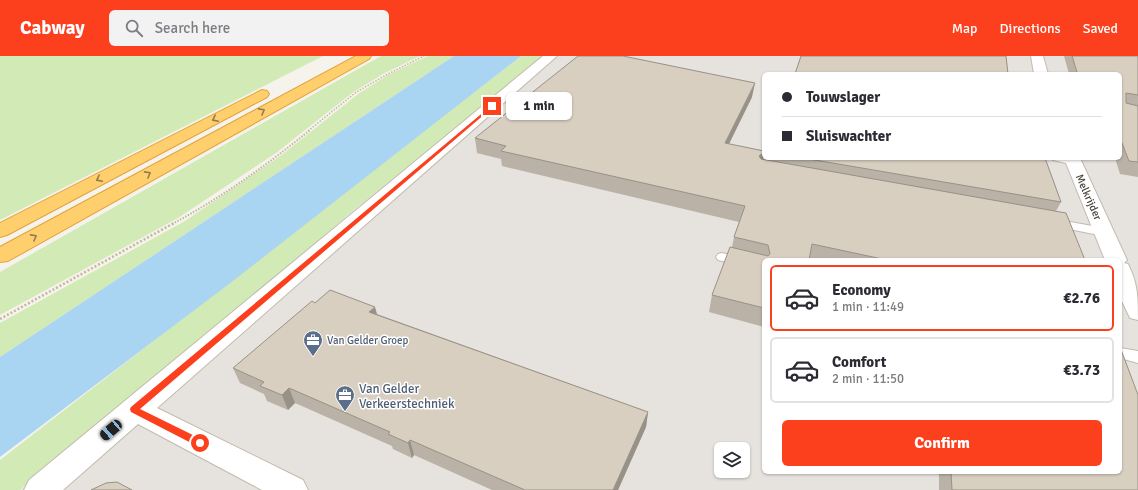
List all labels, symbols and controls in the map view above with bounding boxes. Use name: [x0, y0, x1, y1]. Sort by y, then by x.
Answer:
search box: [109, 10, 389, 46]
text: Cabway: [20, 16, 85, 40]
icon: search: [123, 17, 145, 39]
text: Search here: [155, 19, 230, 37]
text: Map: [952, 20, 978, 37]
text: Directions: [1000, 20, 1061, 37]
text: Saved: [1083, 20, 1118, 37]
text: Touwslager: [806, 88, 880, 106]
callout: 1 min: [506, 92, 572, 120]
route end: [483, 97, 501, 115]
text: 1 min: [523, 98, 555, 114]
one-way arrow: [258, 109, 265, 116]
one-way arrow: [211, 114, 219, 122]
text: Sluiswachter: [806, 127, 891, 145]
one-way arrow: [144, 172, 151, 179]
street label: Melkrijder: [1073, 172, 1104, 222]
one-way arrow: [96, 174, 104, 182]
one-way arrow: [30, 235, 37, 242]
icon: car: [784, 280, 820, 316]
text: Economy: [832, 281, 891, 299]
text: €2.76: [1063, 289, 1100, 307]
text: 1 min · 11:49: [832, 299, 904, 315]
office icon: Van Gelder Groep: [302, 329, 324, 357]
place label: Van Gelder Groep: [327, 334, 409, 347]
icon: car: [784, 352, 820, 388]
text: Comfort: [832, 353, 886, 371]
text: €3.73: [1063, 361, 1100, 379]
text: 2 min · 11:50: [832, 371, 904, 387]
place label: Van Gelder Verkeerstechniek: [359, 381, 455, 412]
office icon: Van Gelder Verkeerstechniek: [334, 384, 356, 412]
car: [98, 418, 124, 442]
button: Confirm: [782, 420, 1102, 466]
route start: [191, 434, 209, 452]
map controls: [714, 442, 750, 478]
button: layers: [714, 442, 750, 478]

